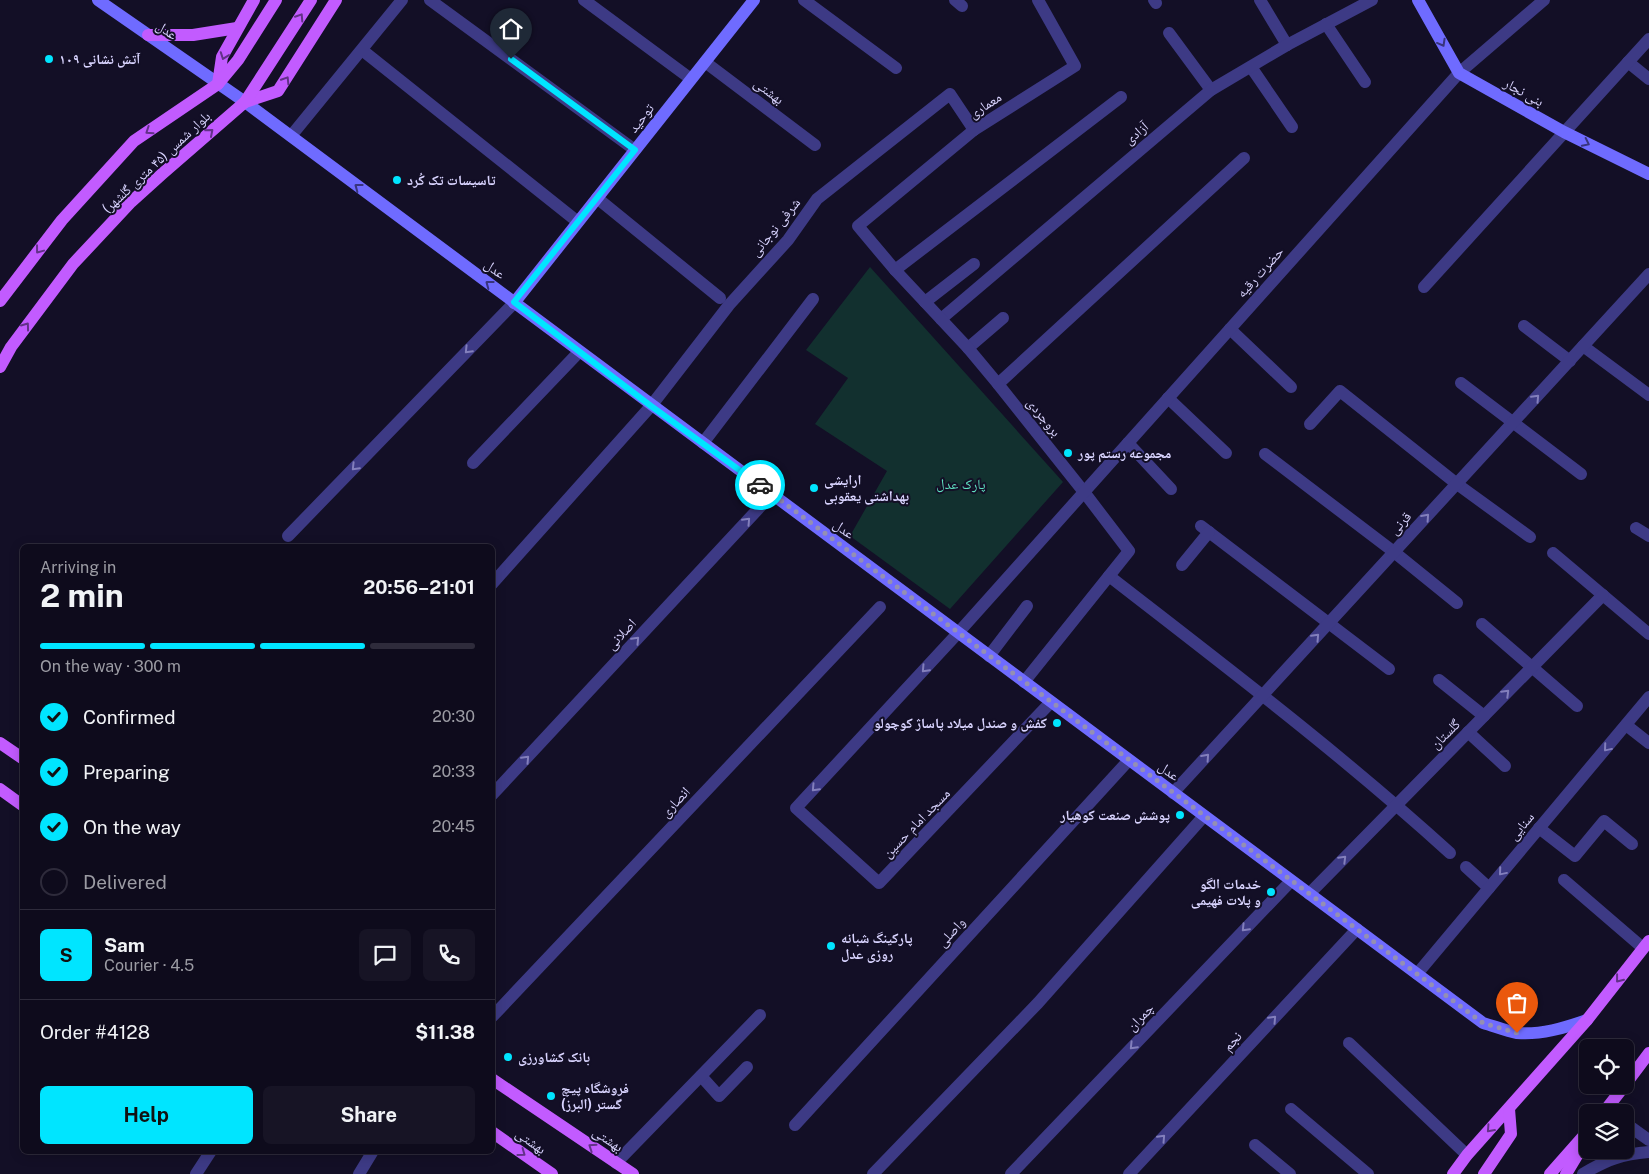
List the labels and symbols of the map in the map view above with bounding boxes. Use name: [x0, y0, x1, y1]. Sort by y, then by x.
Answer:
pin: [490, 8, 532, 59]
one-way arrow: [293, 14, 303, 23]
street label: عدل: [153, 17, 181, 44]
one-way arrow: [1436, 37, 1446, 46]
place label: آتش نشانی ۱۰۹: [59, 51, 140, 68]
one-way arrow: [220, 51, 230, 59]
marker: آتش نشانی ۱۰۹: [43, 53, 55, 65]
street label: بنی نجار: [1500, 74, 1547, 110]
street label: بهشتی: [750, 75, 787, 108]
one-way arrow: [279, 76, 289, 85]
street label: معماری: [966, 89, 1005, 122]
street label: توحید: [625, 100, 658, 136]
street label: بلوار شمس (۴۵ متری گلشهر): [99, 108, 214, 217]
street label: آزادی: [1121, 118, 1152, 148]
one-way arrow: [145, 124, 154, 134]
one-way arrow: [204, 129, 213, 138]
one-way arrow: [1581, 137, 1590, 147]
place label: تاسیسات تک کُرد: [407, 172, 496, 188]
marker: تاسیسات تک کُرد: [391, 174, 403, 186]
one-way arrow: [355, 184, 364, 192]
street label: شرفی نوجانی: [747, 195, 804, 260]
street label: حضرت رقیه: [1233, 243, 1288, 301]
one-way arrow: [37, 244, 45, 253]
street label: عدل: [481, 256, 509, 283]
one-way arrow: [486, 281, 495, 289]
one-way arrow: [20, 322, 29, 332]
one-way arrow: [465, 344, 474, 353]
street label: بروجردی: [1023, 394, 1064, 440]
one-way arrow: [1530, 394, 1539, 403]
place label: مجموعه رستم پور: [1077, 445, 1171, 463]
marker: مجموعه رستم پور: [1062, 447, 1074, 459]
courier: [735, 460, 785, 510]
one-way arrow: [352, 461, 361, 470]
place label: ارایشی بهداشتی یعقوبی: [824, 472, 909, 505]
park label: پارک عدل: [936, 476, 986, 493]
marker: ارایشی بهداشتی یعقوبی: [808, 482, 820, 494]
street label: قرنی: [1386, 508, 1415, 538]
one-way arrow: [1420, 514, 1429, 523]
street label: عدل: [830, 516, 858, 543]
one-way arrow: [741, 518, 750, 527]
street label: اصلانی: [603, 615, 640, 653]
one-way arrow: [1310, 634, 1319, 643]
one-way arrow: [630, 637, 639, 646]
one-way arrow: [922, 663, 931, 672]
one-way arrow: [1500, 690, 1509, 699]
place label: کفش و صندل میلاد پاساژ کوچولو: [874, 715, 1047, 732]
street label: گلستان: [1427, 716, 1464, 753]
marker: کفش و صندل میلاد پاساژ کوچولو: [1051, 717, 1063, 729]
one-way arrow: [1603, 742, 1612, 751]
one-way arrow: [1201, 754, 1210, 763]
one-way arrow: [520, 756, 529, 765]
street label: عدل: [1155, 758, 1183, 785]
one-way arrow: [812, 782, 821, 791]
street label: انصاری: [657, 783, 694, 821]
street label: مسجد امام حسین: [879, 785, 954, 862]
place label: پوشش صنعت کوهیار: [1059, 807, 1170, 824]
marker: پوشش صنعت کوهیار: [1174, 809, 1186, 821]
street label: سنایی: [1505, 809, 1538, 844]
one-way arrow: [1337, 856, 1346, 865]
one-way arrow: [1499, 866, 1508, 875]
place label: خدمات الگو و پلات فهیمی: [1191, 876, 1261, 909]
marker: خدمات الگو و پلات فهیمی: [1265, 886, 1277, 898]
street label: واصلی: [934, 914, 969, 951]
one-way arrow: [1242, 923, 1251, 932]
place label: پارکینگ شبانه روزی عدل: [841, 930, 913, 963]
marker: پارکینگ شبانه روزی عدل: [825, 940, 837, 952]
one-way arrow: [1616, 973, 1624, 982]
pin: [1496, 982, 1538, 1033]
street label: چمران: [1123, 1000, 1158, 1035]
one-way arrow: [1267, 1016, 1276, 1025]
street label: نجم: [1219, 1028, 1246, 1055]
one-way arrow: [1130, 1040, 1139, 1049]
place label: بانک کشاورزی: [518, 1049, 590, 1066]
marker: بانک کشاورزی: [502, 1051, 514, 1063]
place label: فروشگاه پیچ گستر (البرز): [561, 1080, 629, 1113]
marker: فروشگاه پیچ گستر (البرز): [545, 1090, 557, 1102]
street label: بهشتى: [589, 1123, 626, 1156]
one-way arrow: [1487, 1124, 1496, 1133]
street label: بهشتی: [512, 1125, 549, 1158]
one-way arrow: [1156, 1135, 1165, 1144]
one-way arrow: [589, 1144, 598, 1153]
one-way arrow: [517, 1147, 526, 1156]

